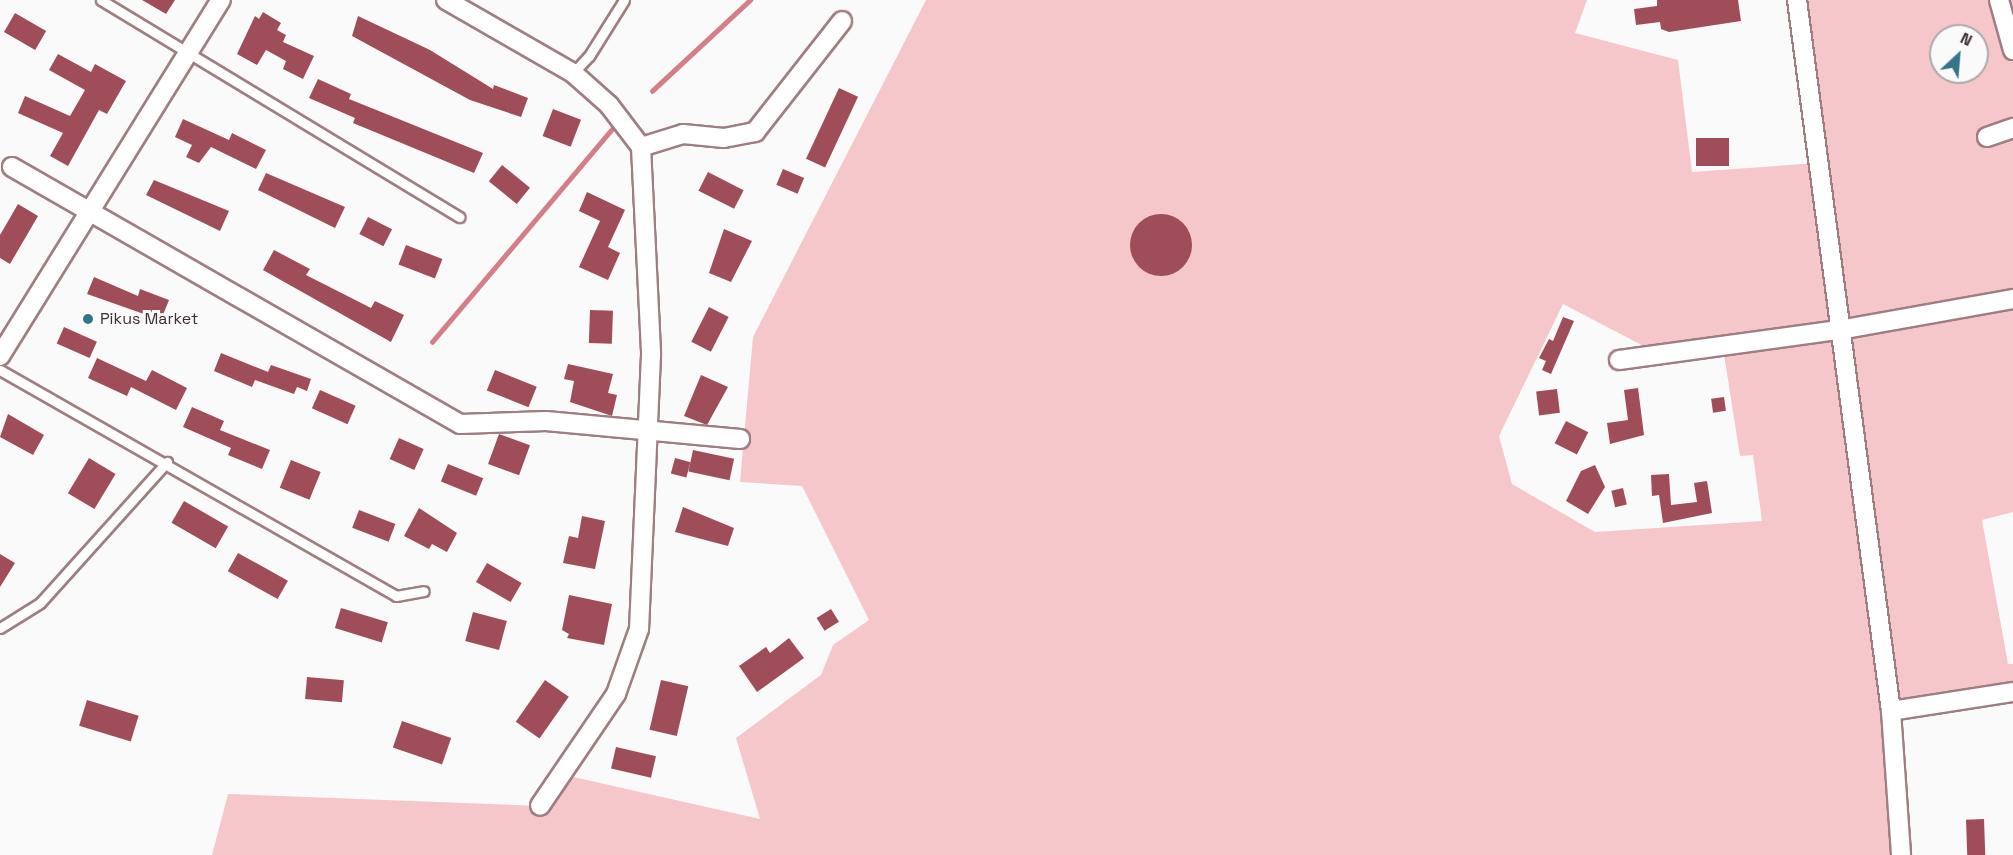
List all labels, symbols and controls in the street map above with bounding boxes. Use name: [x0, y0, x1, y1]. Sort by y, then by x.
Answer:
north arrow: [1929, 24, 1989, 84]
text: N: [1957, 27, 1976, 51]
place label: Pikus Market: [100, 309, 198, 329]
marker: Pikus Market: [81, 312, 95, 326]

